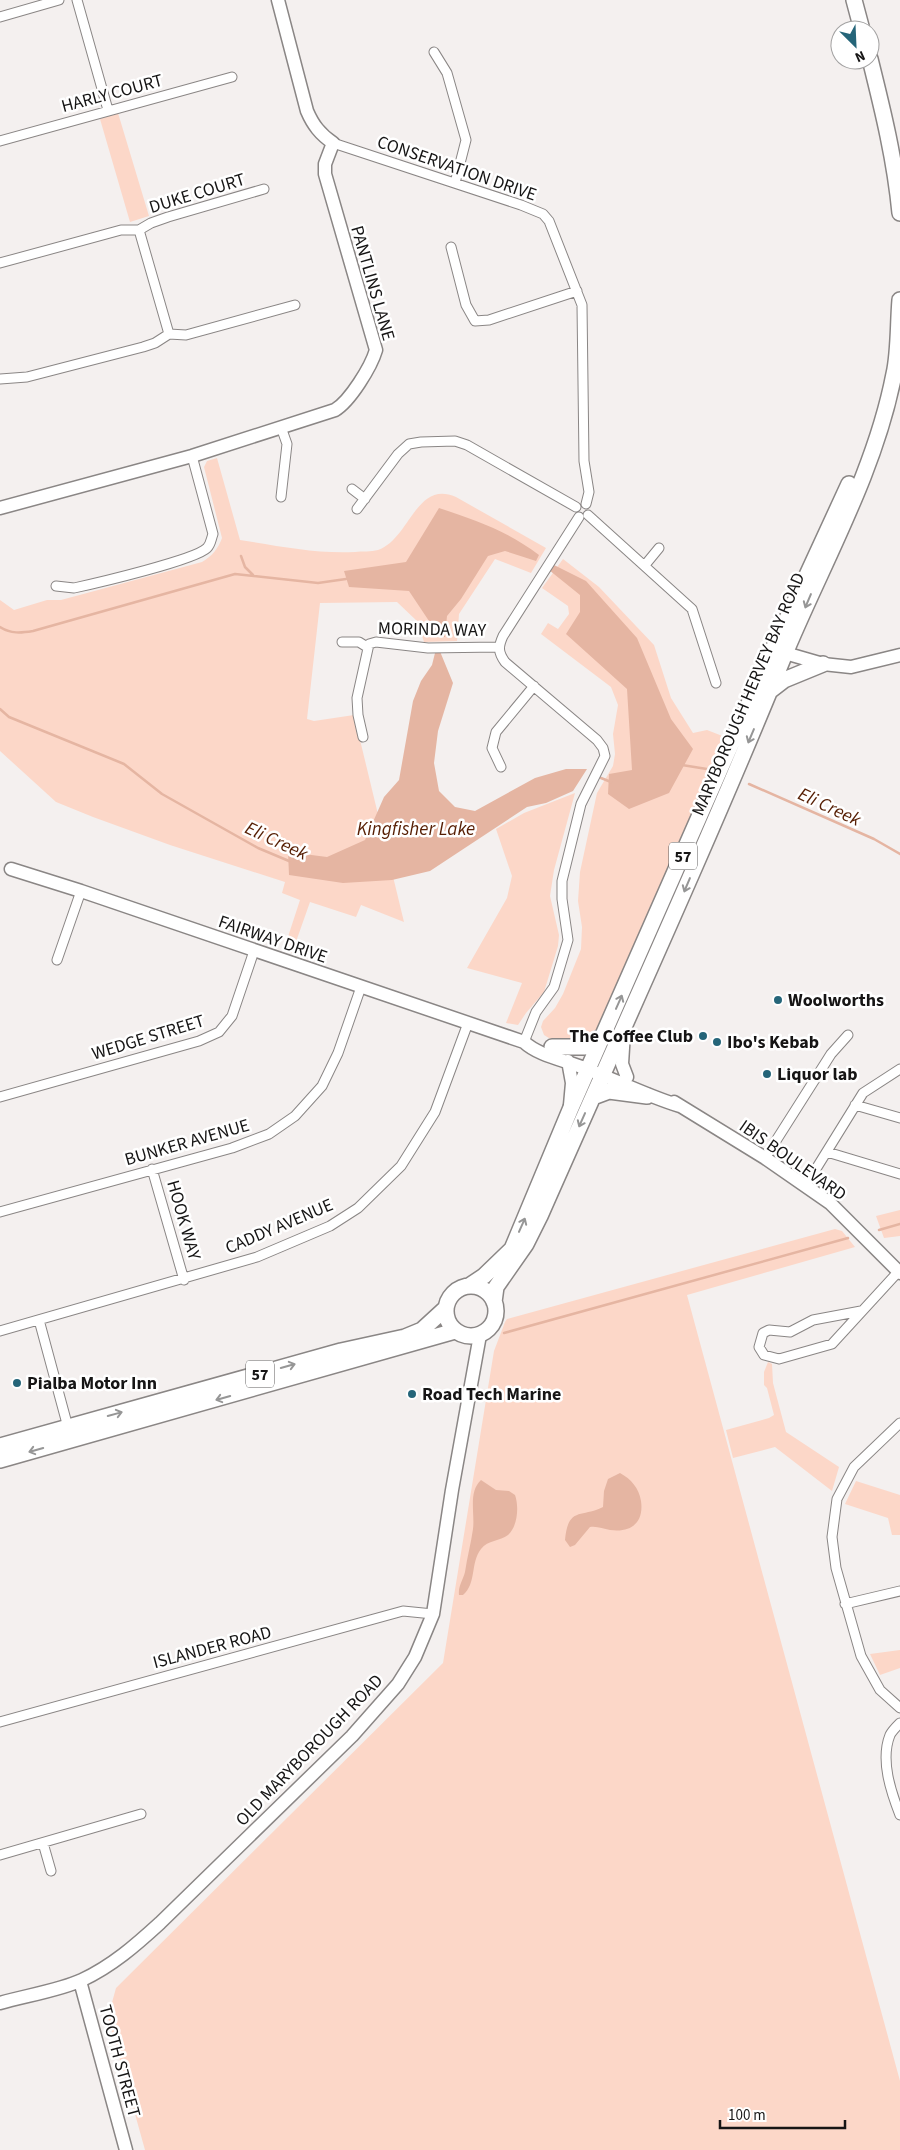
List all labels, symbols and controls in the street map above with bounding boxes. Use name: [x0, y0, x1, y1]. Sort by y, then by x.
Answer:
north arrow: [830, 20, 880, 70]
text: N: [852, 45, 868, 67]
street label: HARLY COURT: [59, 68, 166, 119]
street label: CONSERVATION DRIVE: [374, 129, 540, 207]
street label: DUKE COURT: [146, 167, 249, 220]
street label: PANTLINS LANE: [344, 223, 401, 344]
street label: MARYBOROUGH HERVEY BAY ROAD: [686, 569, 811, 820]
one-way arrow: [802, 593, 812, 608]
street label: MORINDA WAY: [378, 616, 487, 643]
one-way arrow: [746, 728, 755, 743]
water label: Eli Creek: [793, 781, 866, 834]
water label: Eli Creek: [240, 815, 313, 868]
water label: Kingfisher Lake: [357, 816, 475, 843]
road number: 57: [669, 842, 697, 869]
one-way arrow: [682, 877, 692, 892]
street label: FAIRWAY DRIVE: [215, 909, 331, 970]
place label: Woolworths: [788, 988, 884, 1013]
marker: Woolworths: [772, 994, 784, 1006]
one-way arrow: [615, 995, 625, 1010]
street label: WEDGE STREET: [89, 1008, 208, 1066]
place label: The Coffee Club: [569, 1024, 693, 1049]
marker: The Coffee Club: [697, 1030, 709, 1042]
place label: Ibo's Kebab: [727, 1030, 819, 1055]
marker: Ibo's Kebab: [711, 1036, 723, 1048]
place label: Liquor lab: [777, 1062, 858, 1087]
marker: Liquor lab: [761, 1068, 773, 1080]
one-way arrow: [577, 1112, 587, 1127]
street label: BUNKER AVENUE: [122, 1113, 252, 1172]
street label: IBIS BOULEVARD: [734, 1114, 851, 1207]
street label: HOOK WAY: [160, 1177, 207, 1263]
street label: CADDY AVENUE: [221, 1192, 337, 1260]
one-way arrow: [518, 1218, 528, 1233]
road number: 57: [246, 1360, 274, 1388]
one-way arrow: [280, 1360, 296, 1370]
place label: Pialba Motor Inn: [27, 1371, 157, 1396]
marker: Pialba Motor Inn: [11, 1377, 23, 1389]
place label: Road Tech Marine: [422, 1382, 561, 1407]
marker: Road Tech Marine: [406, 1388, 418, 1400]
one-way arrow: [215, 1393, 231, 1403]
one-way arrow: [107, 1409, 123, 1418]
one-way arrow: [29, 1445, 45, 1455]
street label: ISLANDER ROAD: [150, 1620, 274, 1675]
street label: OLD MARYBOROUGH ROAD: [230, 1669, 389, 1832]
street label: TOOTH STREET: [93, 2002, 147, 2120]
scale bar: [720, 2098, 845, 2130]
text: 100 m: [728, 2105, 766, 2126]

